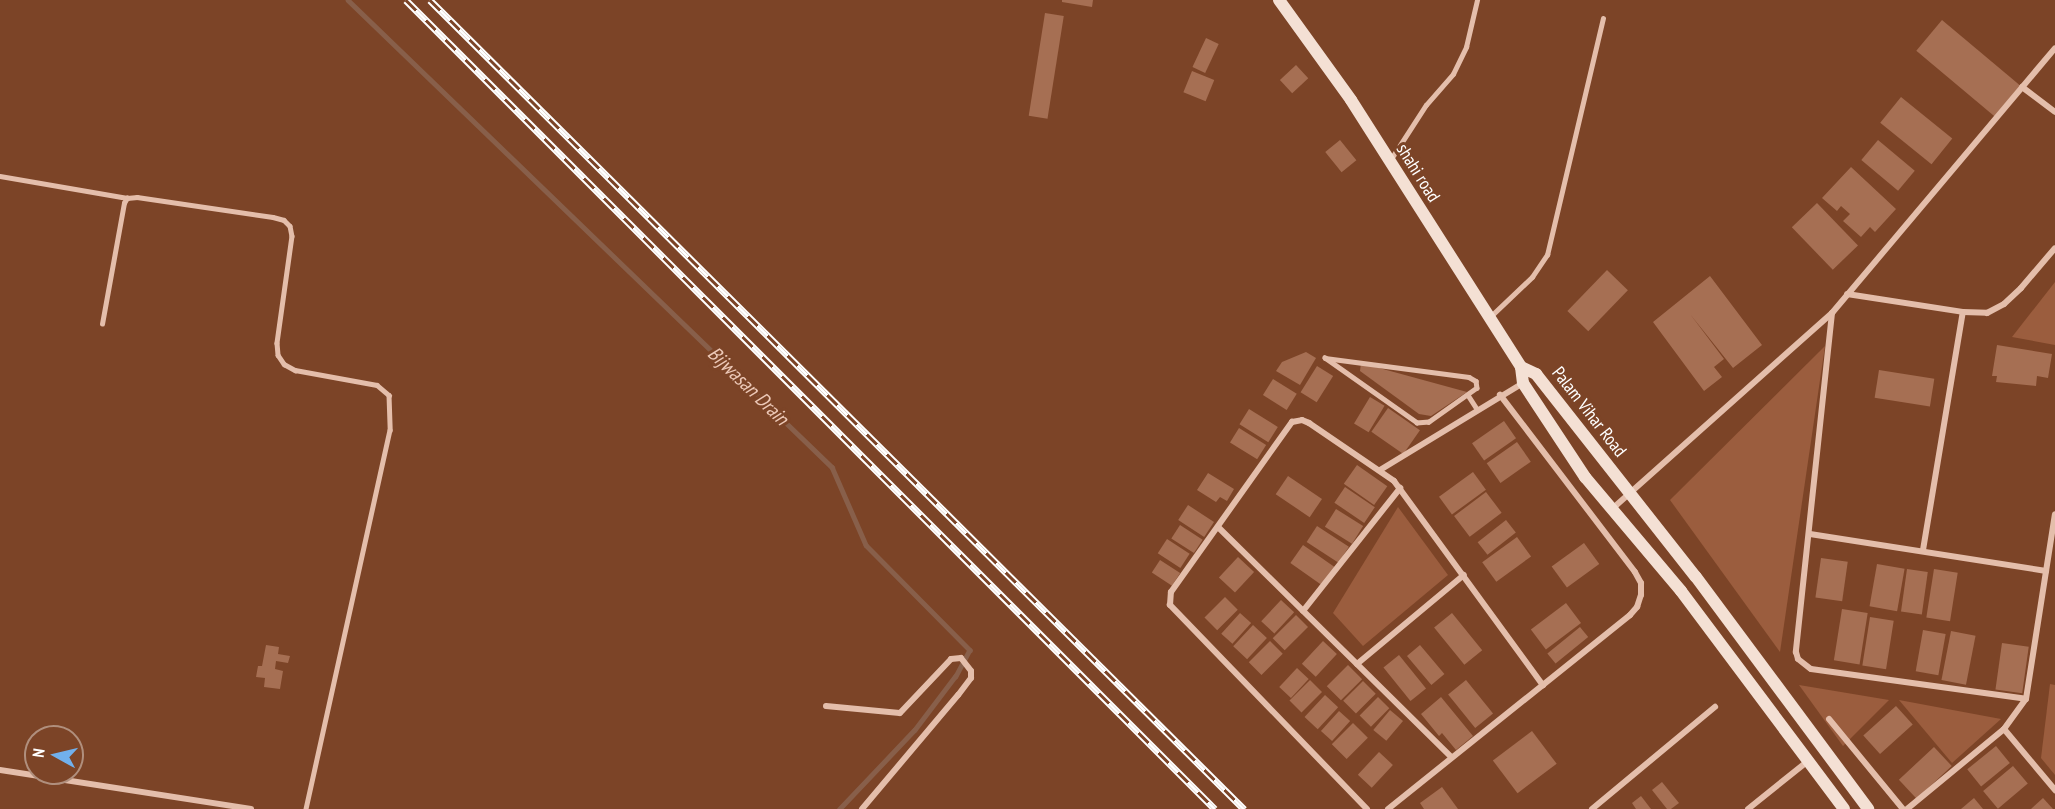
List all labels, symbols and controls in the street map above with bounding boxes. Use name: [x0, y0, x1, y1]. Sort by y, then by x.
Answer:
street label: shahi road: [1392, 140, 1444, 206]
water label: Bijwasan Drain: [703, 342, 793, 430]
street label: Palam Vihar Road: [1547, 363, 1631, 461]
north arrow: [24, 725, 84, 785]
text: N: [28, 747, 49, 758]

